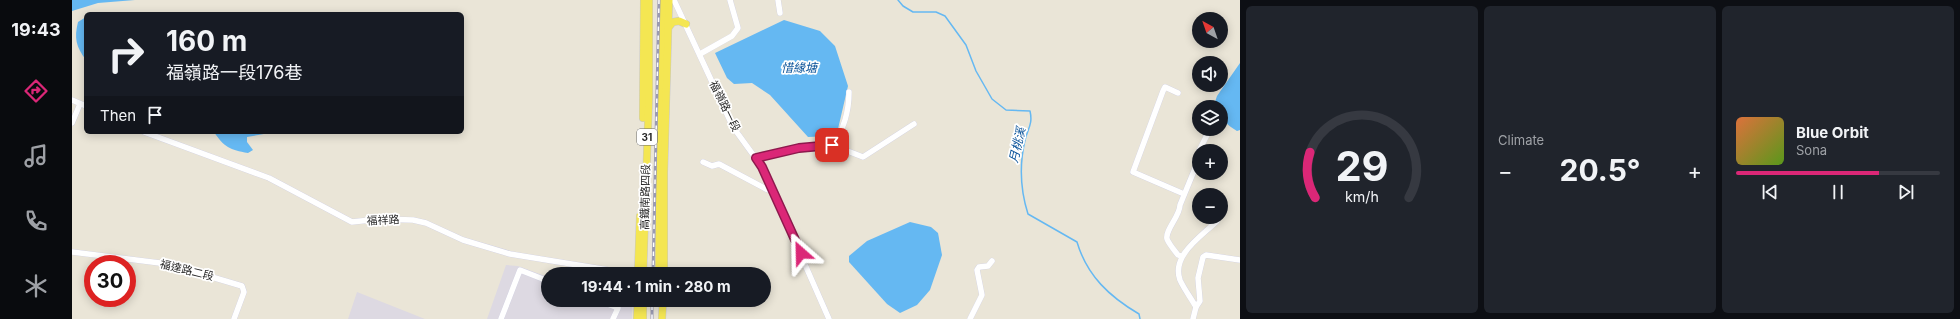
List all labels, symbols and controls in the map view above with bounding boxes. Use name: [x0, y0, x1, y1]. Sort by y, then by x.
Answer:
north arrow: [1192, 12, 1228, 48]
map controls: [1192, 12, 1228, 224]
text: 19:43: [11, 19, 61, 40]
text: 160 m: [166, 24, 247, 58]
icon: right: [100, 28, 152, 80]
button: sound: [1192, 56, 1228, 92]
water label: 惜緣塘: [781, 60, 819, 75]
text: 福嶺路一段176巷: [166, 62, 302, 83]
icon: directions: [22, 77, 50, 105]
street label: 福嶺路一段: [707, 78, 743, 134]
button: layers: [1192, 100, 1228, 136]
icon: arrive: [144, 104, 166, 126]
text: Then: [100, 106, 136, 125]
text: Blue Orbit: [1796, 123, 1869, 142]
water label: 月桃溪: [1006, 124, 1029, 164]
pin: [815, 128, 849, 162]
road number: 31: [637, 129, 657, 145]
text: Climate: [1498, 132, 1544, 148]
icon: arrive: [821, 134, 843, 156]
text: 29: [1335, 140, 1389, 190]
icon: music: [22, 142, 50, 170]
text: Sona: [1796, 142, 1827, 158]
button: +: [1192, 144, 1228, 180]
text: 20.5°: [1560, 152, 1640, 188]
text: −: [1498, 158, 1513, 184]
text: +: [1687, 158, 1702, 184]
street label: 高鐵南路四段: [637, 164, 653, 230]
icon: previous: [1759, 181, 1781, 203]
icon: pause: [1827, 181, 1849, 203]
icon: next: [1895, 181, 1917, 203]
text: km/h: [1345, 187, 1379, 204]
button: −: [1192, 188, 1228, 224]
icon: phone: [22, 207, 50, 235]
street label: 福祥路: [366, 212, 400, 228]
position arrow: [780, 232, 822, 274]
speed limit sign: 30: [84, 255, 136, 307]
street label: 福達路二段: [159, 257, 215, 283]
icon: climate: [22, 272, 50, 300]
text: 19:44 · 1 min · 280 m: [581, 277, 731, 296]

